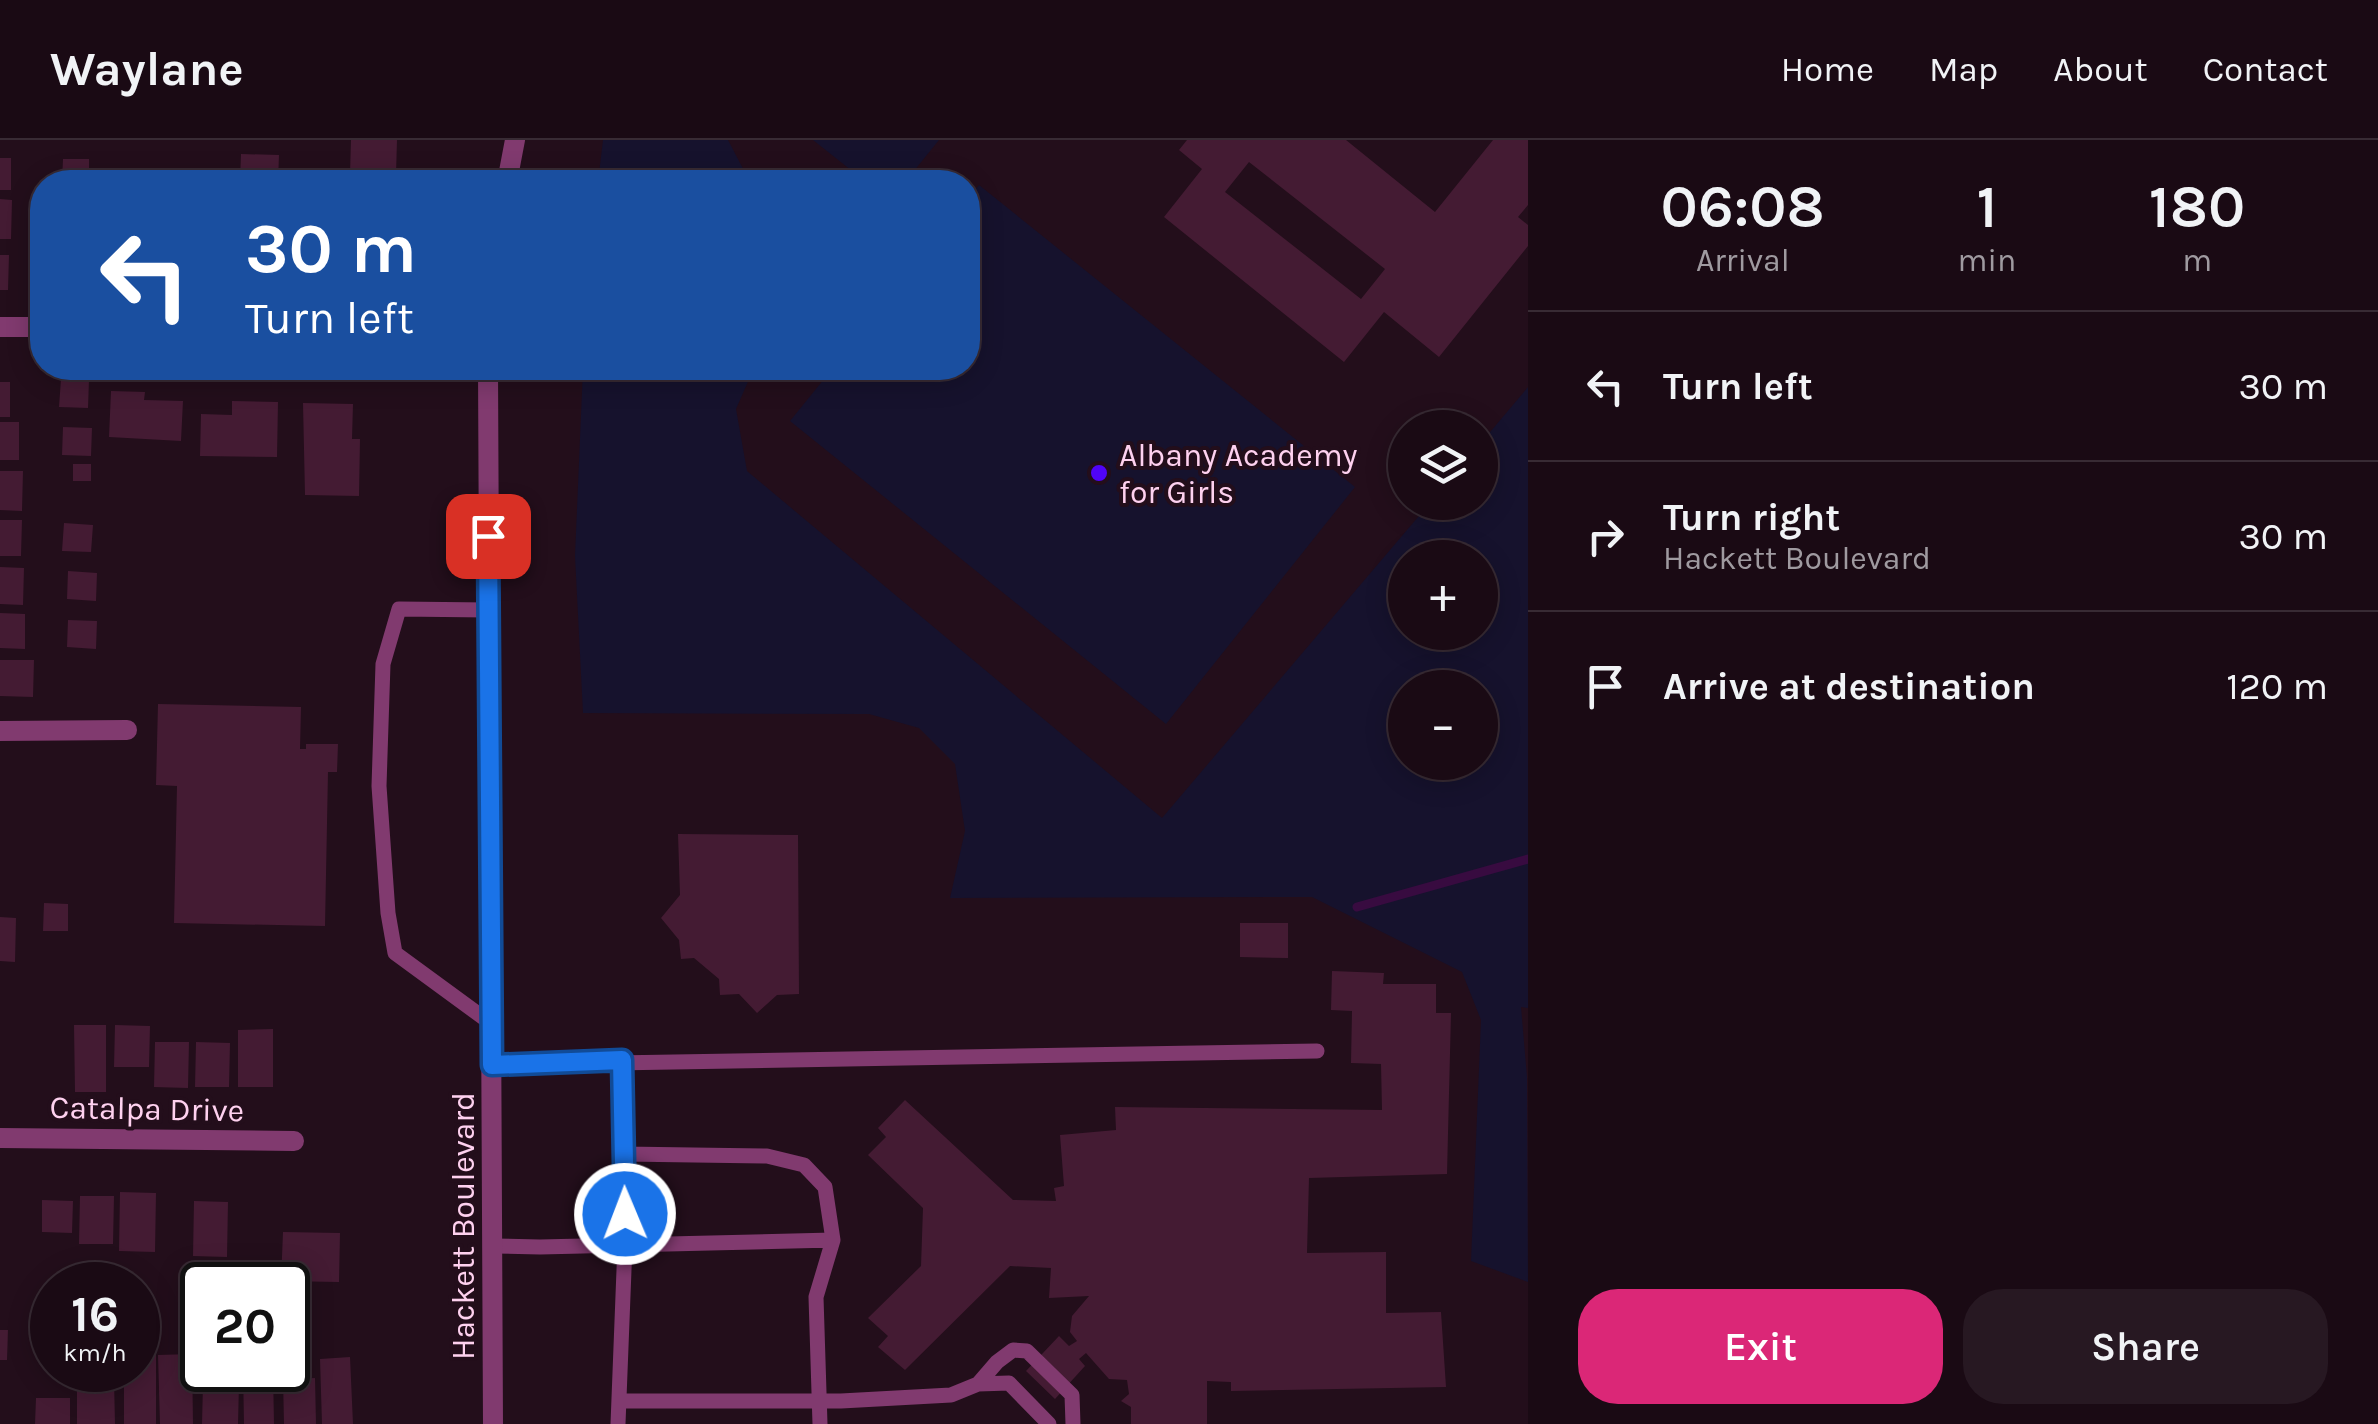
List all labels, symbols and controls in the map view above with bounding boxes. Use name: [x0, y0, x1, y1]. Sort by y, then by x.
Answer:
text: Waylane: [50, 41, 244, 97]
text: Home: [1781, 49, 1874, 90]
text: Map: [1929, 49, 1998, 90]
text: About: [2053, 49, 2148, 90]
text: Contact: [2203, 49, 2328, 90]
text: 06:08: [1661, 172, 1825, 242]
text: 1: [1976, 172, 1997, 242]
text: 180: [2149, 172, 2245, 242]
text: 30 m: [245, 208, 417, 290]
icon: left: [80, 210, 210, 340]
text: Arrival: [1696, 242, 1790, 279]
text: min: [1957, 242, 2016, 279]
text: m: [2182, 242, 2212, 279]
text: Turn left: [245, 292, 414, 344]
icon: left: [1578, 359, 1633, 414]
text: Turn left: [1663, 364, 1813, 409]
text: 30 m: [2238, 364, 2328, 409]
map controls: [1388, 410, 1498, 780]
button: layers: [1388, 410, 1498, 520]
place label: Albany Academy for Girls: [1119, 437, 1358, 511]
marker: Albany Academy for Girls: [1088, 462, 1110, 484]
pin: [446, 494, 531, 579]
text: Turn right: [1663, 495, 1840, 540]
icon: arrive: [461, 509, 516, 564]
icon: right: [1578, 509, 1633, 564]
text: 30 m: [2238, 514, 2328, 559]
button: +: [1388, 540, 1498, 650]
text: Hackett Boulevard: [1663, 540, 1931, 577]
icon: arrive: [1578, 659, 1633, 714]
text: Arrive at destination: [1663, 664, 2035, 709]
text: 120 m: [2226, 664, 2328, 709]
button: −: [1388, 670, 1498, 780]
street label: Catalpa Drive: [49, 1089, 245, 1129]
street label: Hackett Boulevard: [445, 1092, 482, 1360]
position arrow: [573, 1162, 677, 1266]
speed limit sign: 20: [180, 1262, 310, 1392]
text: 16: [71, 1285, 119, 1344]
button: Exit: [1578, 1289, 1943, 1404]
button: Share: [1963, 1289, 2328, 1404]
text: km/h: [63, 1338, 127, 1367]

